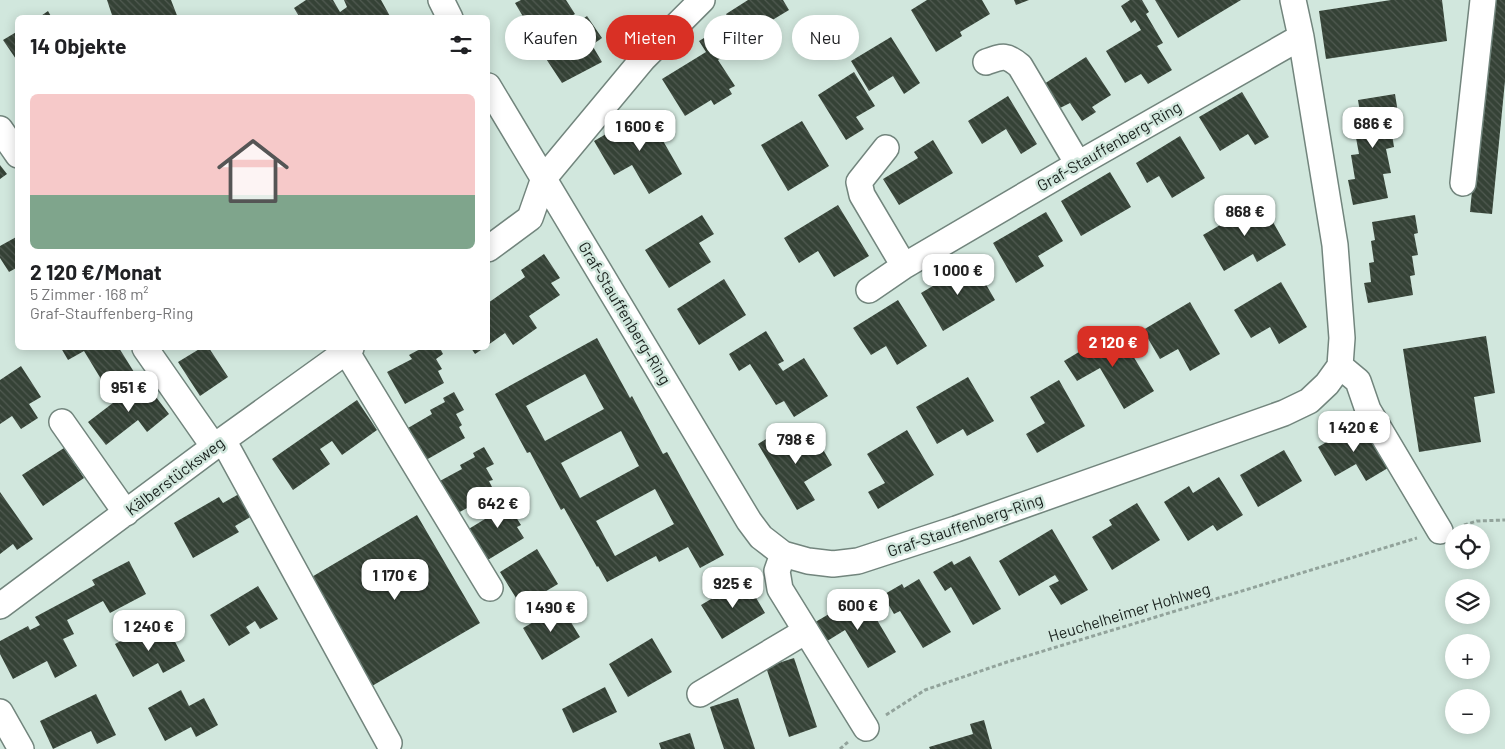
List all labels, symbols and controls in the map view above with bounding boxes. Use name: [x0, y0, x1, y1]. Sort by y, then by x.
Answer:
chip: Kaufen: [505, 15, 596, 60]
chip: Mieten: [606, 15, 694, 60]
chip: Filter: [704, 15, 782, 60]
chip: Neu: [792, 15, 859, 60]
icon: filters: [447, 31, 475, 59]
text: 14 Objekte: [30, 33, 127, 58]
street label: Graf-Stauffenberg-Ring: [1033, 96, 1184, 195]
pin: 686 €: [1338, 106, 1408, 149]
pin: 1 600 €: [594, 110, 686, 152]
text: 686 €: [1353, 113, 1393, 132]
text: 1 600 €: [615, 116, 665, 135]
icon: home: [208, 126, 298, 216]
pin: 868 €: [1210, 194, 1280, 237]
text: 868 €: [1225, 201, 1265, 220]
street label: Graf-Stauffenberg-Ring: [575, 238, 676, 388]
pin: 1 000 €: [912, 254, 1004, 296]
text: 2 120 €/Monat: [30, 259, 162, 284]
text: 1 000 €: [933, 260, 983, 279]
text: 5 Zimmer · 168 m²: [30, 284, 149, 303]
text: Graf-Stauffenberg-Ring: [30, 303, 193, 322]
pin: 2 120 €: [1067, 326, 1159, 368]
text: 2 120 €: [1088, 332, 1138, 351]
pin: 951 €: [94, 370, 164, 413]
text: 951 €: [111, 377, 147, 396]
pin: 1 420 €: [1308, 410, 1400, 453]
text: 1 420 €: [1329, 417, 1379, 436]
pin: 798 €: [761, 422, 831, 465]
text: 798 €: [777, 429, 815, 448]
street label: Kälberstücksweg: [122, 432, 228, 519]
pin: 642 €: [463, 486, 533, 529]
street label: Graf-Stauffenberg-Ring: [885, 489, 1045, 560]
text: 642 €: [478, 493, 518, 512]
map controls: [1445, 524, 1490, 734]
button: locate: [1445, 524, 1490, 569]
pin: 1 170 €: [349, 558, 441, 601]
text: 1 170 €: [373, 565, 417, 584]
pin: 925 €: [698, 566, 768, 609]
text: 925 €: [713, 573, 753, 592]
street label: Heuchelheimer Hohlweg: [1046, 578, 1212, 645]
button: layers: [1445, 579, 1490, 624]
pin: 600 €: [823, 588, 893, 631]
pin: 1 490 €: [505, 590, 597, 633]
text: 600 €: [838, 595, 878, 614]
text: 1 490 €: [526, 597, 576, 616]
pin: 1 240 €: [103, 610, 195, 652]
text: 1 240 €: [124, 616, 174, 635]
button: +: [1445, 634, 1490, 679]
button: −: [1445, 689, 1490, 734]

